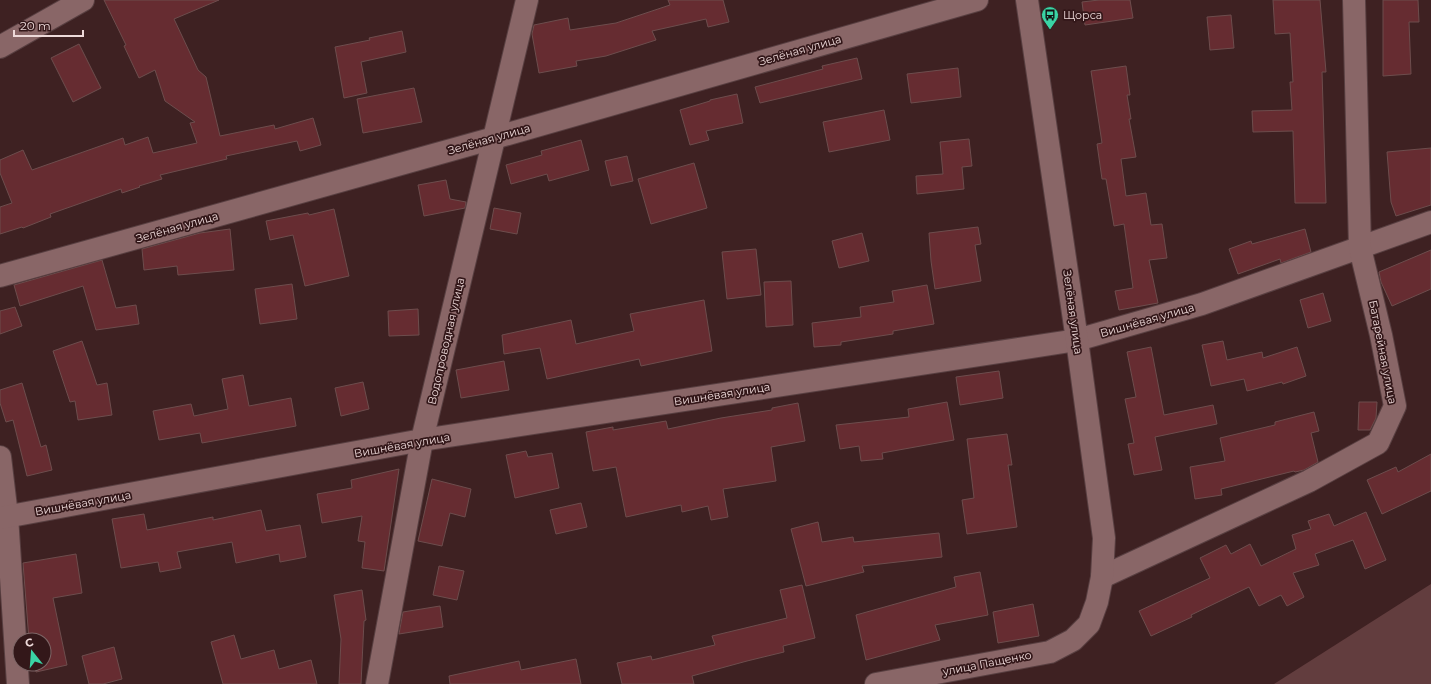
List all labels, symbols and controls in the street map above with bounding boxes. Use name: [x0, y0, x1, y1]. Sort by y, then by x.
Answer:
bus stop icon: Щорса: [1040, 5, 1060, 30]
place label: Щорса: [1063, 8, 1102, 22]
scale bar: [14, 12, 83, 38]
text: 20 m: [20, 18, 51, 33]
street label: Зелёная улица: [757, 32, 843, 68]
street label: Зелёная улица: [446, 121, 532, 157]
street label: Зелёная улица: [134, 209, 220, 245]
street label: Зелёная улица: [1060, 269, 1086, 355]
street label: Водопроводная улица: [425, 276, 467, 406]
street label: Батарейная улица: [1366, 299, 1400, 405]
street label: Вишнёвая улица: [1098, 300, 1196, 340]
street label: Вишнёвая улица: [673, 379, 771, 409]
street label: Вишнёвая улица: [353, 430, 451, 460]
street label: Вишнёвая улица: [34, 488, 132, 518]
north arrow: [12, 632, 52, 672]
text: С: [23, 635, 35, 650]
street label: улица Пащенко: [940, 648, 1033, 679]

